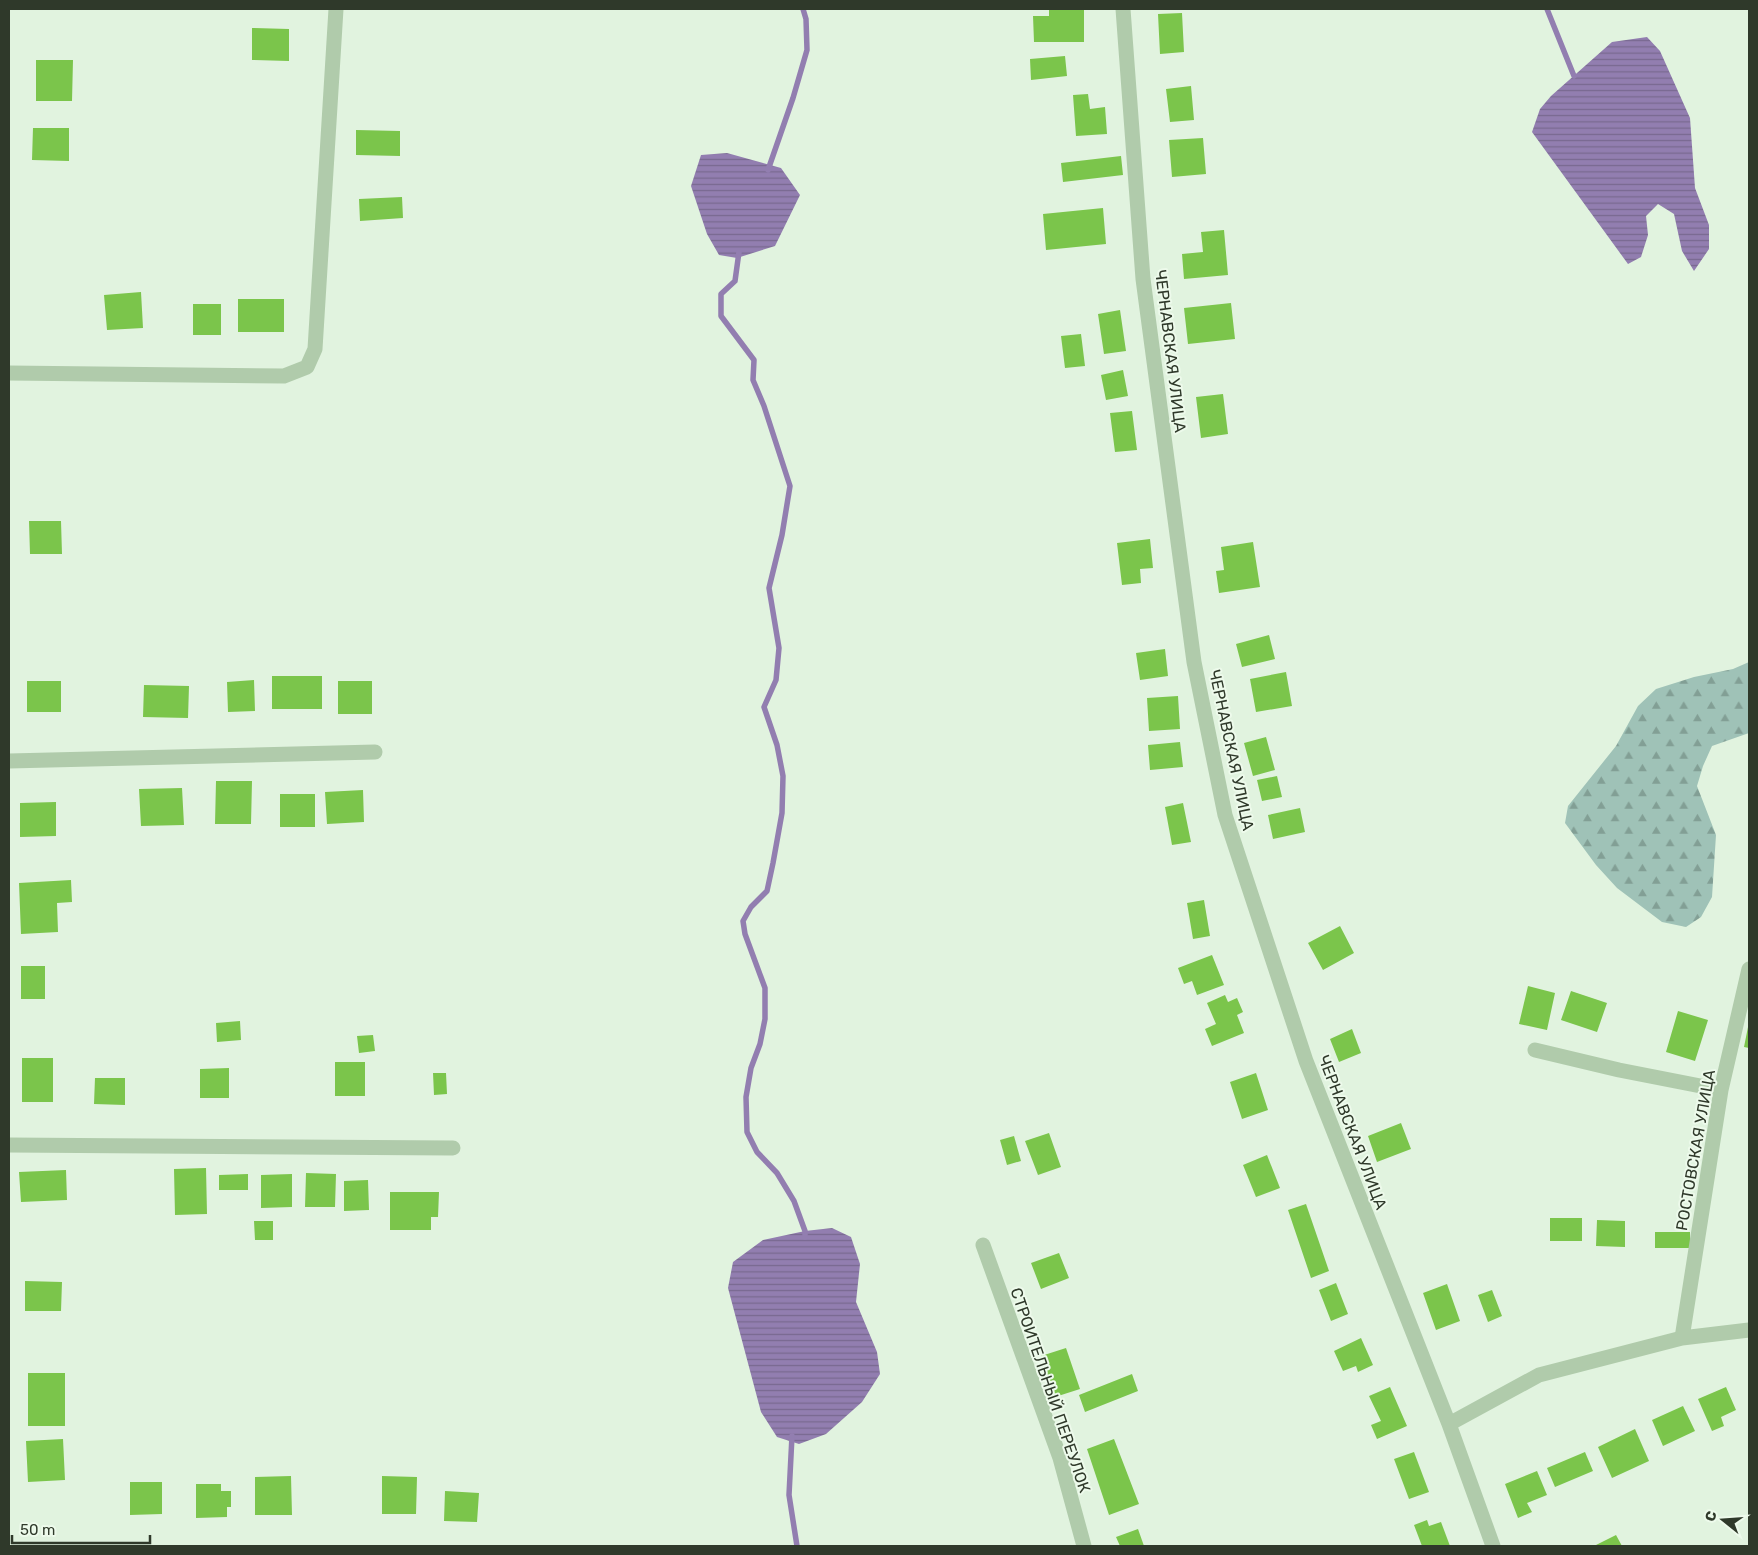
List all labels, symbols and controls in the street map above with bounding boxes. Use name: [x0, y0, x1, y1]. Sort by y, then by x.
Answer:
street label: ЧЕРНАВСКАЯ УЛИЦА: [1151, 269, 1190, 434]
street label: ЧЕРНАВСКАЯ УЛИЦА: [1205, 668, 1258, 833]
street label: ЧЕРНАВСКАЯ УЛИЦА: [1314, 1052, 1391, 1212]
street label: РОСТОВСКАЯ УЛИЦА: [1672, 1068, 1719, 1232]
street label: СТРОИТЕЛЬНЫЙ ПЕРЕУЛОК: [1006, 1285, 1095, 1495]
north arrow: [1698, 1495, 1748, 1545]
text: С: [1701, 1509, 1721, 1524]
scale bar: [12, 1512, 150, 1544]
text: 50 m: [20, 1521, 55, 1539]

